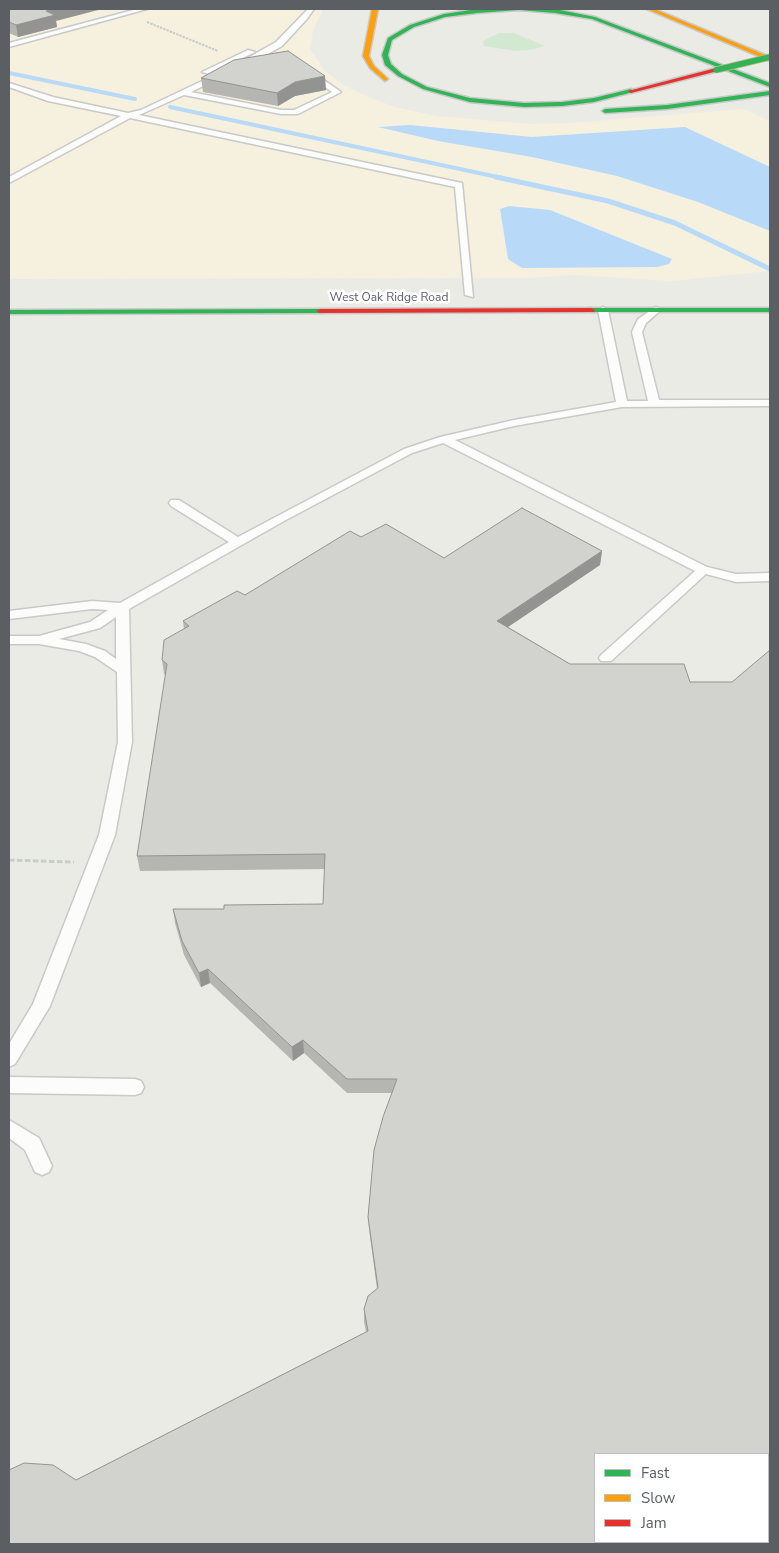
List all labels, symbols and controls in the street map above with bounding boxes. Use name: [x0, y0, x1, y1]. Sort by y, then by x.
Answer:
street label: West Oak Ridge Road: [330, 291, 448, 305]
legend: [594, 1453, 769, 1543]
text: Fast: [641, 1463, 669, 1483]
text: Slow: [641, 1488, 675, 1508]
text: Jam: [641, 1513, 667, 1533]

